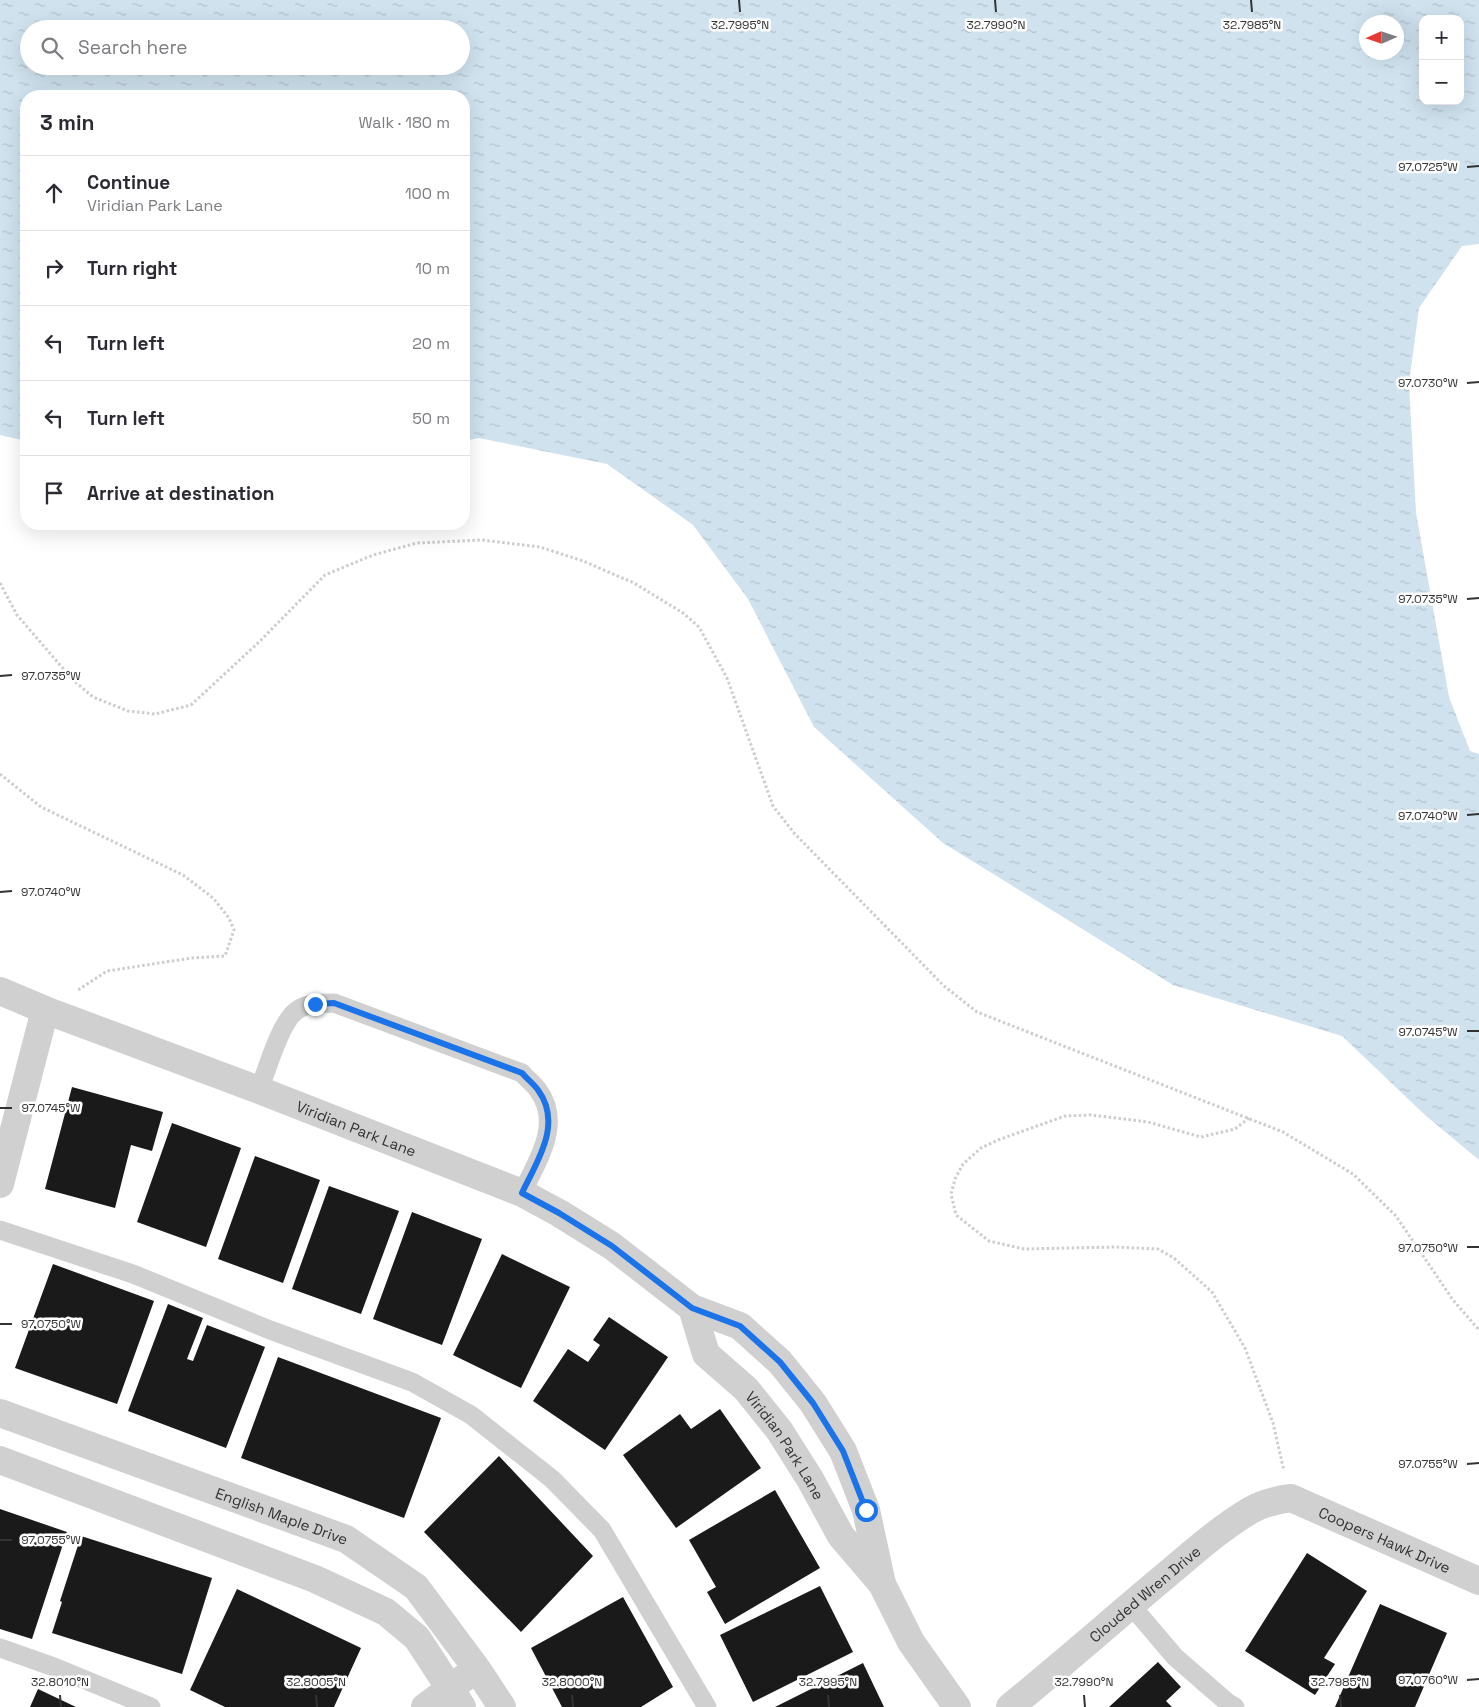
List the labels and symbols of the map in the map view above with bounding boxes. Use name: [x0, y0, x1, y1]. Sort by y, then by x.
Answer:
north arrow: [1359, 15, 1404, 60]
text: 32.7995°N: [711, 17, 769, 33]
text: 32.7990°N: [967, 17, 1025, 33]
text: 32.7985°N: [1223, 17, 1281, 33]
text: 97.0725°W: [1398, 159, 1458, 175]
text: 97.0730°W: [1398, 375, 1459, 391]
text: 97.0735°W: [1398, 591, 1458, 607]
text: 97.0735°W: [21, 668, 81, 684]
text: 97.0740°W: [1398, 808, 1458, 824]
text: 97.0740°W: [21, 884, 81, 900]
route end: [304, 993, 327, 1016]
text: 97.0745°W: [1398, 1024, 1458, 1040]
street label: Viridian Park Lane: [294, 1096, 419, 1160]
text: 97.0745°W: [21, 1100, 81, 1116]
text: 97.0750°W: [1398, 1240, 1459, 1256]
text: 97.0750°W: [21, 1316, 82, 1332]
street label: Viridian Park Lane: [742, 1387, 829, 1503]
text: 97.0755°W: [1398, 1456, 1458, 1472]
street label: English Maple Drive: [213, 1483, 351, 1548]
route start: [855, 1499, 878, 1522]
street label: Coopers Hawk Drive: [1316, 1502, 1454, 1577]
text: 97.0755°W: [21, 1532, 81, 1548]
street label: Clouded Wren Drive: [1085, 1541, 1204, 1646]
text: 97.0760°W: [1398, 1672, 1459, 1688]
text: 32.8010°N: [31, 1674, 89, 1690]
text: 32.8005°N: [286, 1674, 346, 1690]
text: 32.8000°N: [542, 1674, 602, 1690]
text: 32.7995°N: [799, 1674, 857, 1690]
text: 32.7990°N: [1055, 1674, 1113, 1690]
text: 32.7985°N: [1311, 1674, 1369, 1690]

